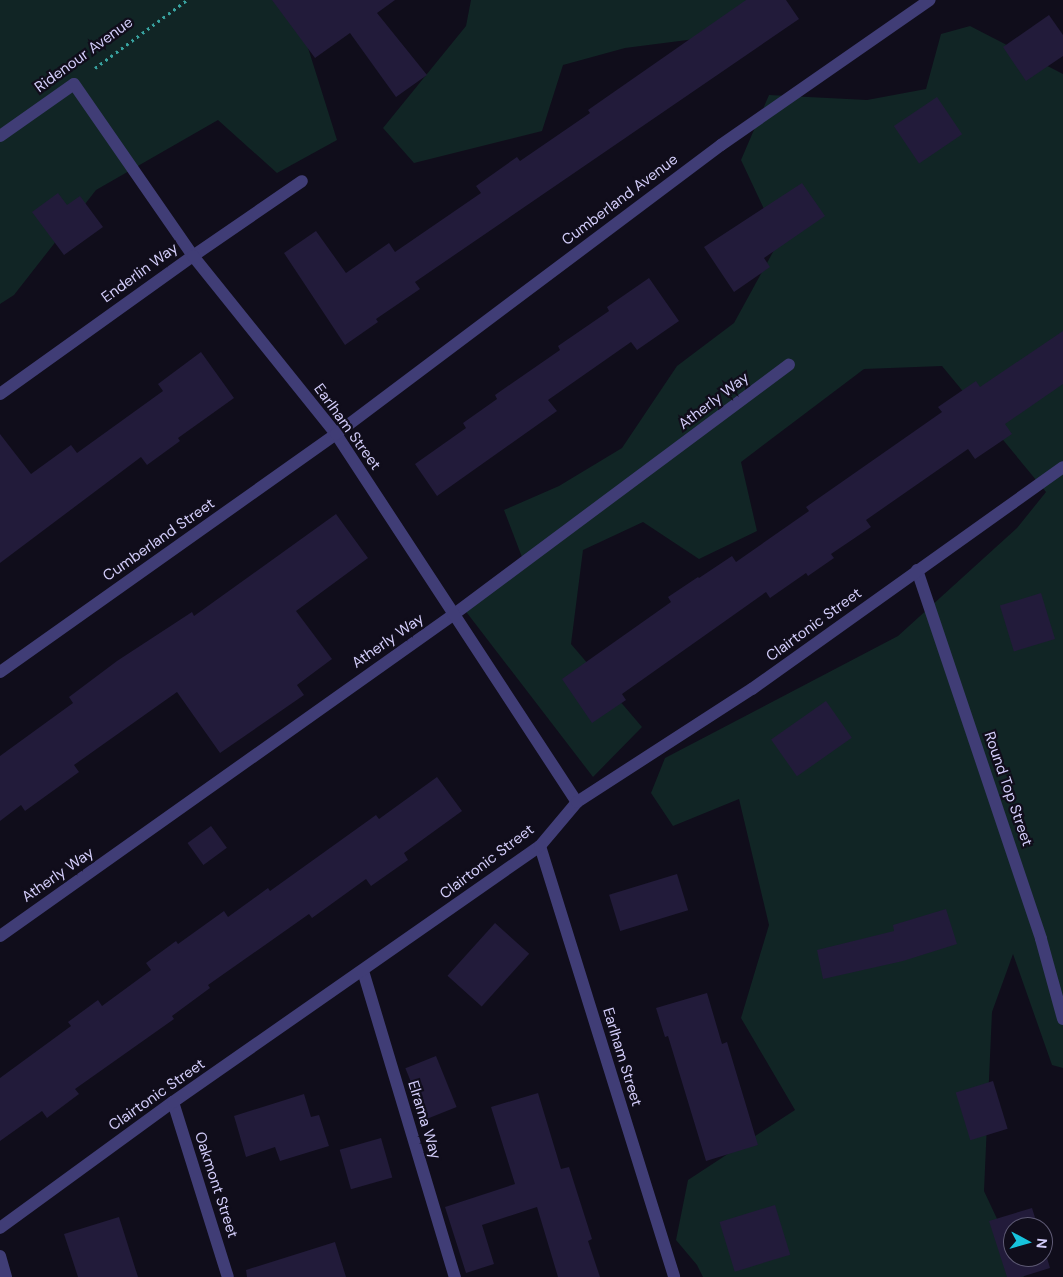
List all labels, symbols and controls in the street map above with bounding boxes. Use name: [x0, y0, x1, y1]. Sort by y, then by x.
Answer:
street label: Ridenour Avenue: [31, 13, 137, 97]
street label: Cumberland Avenue: [558, 150, 682, 250]
street label: Enderlin Way: [98, 239, 182, 307]
street label: Atherly Way: [675, 369, 753, 433]
street label: Earlham Street: [310, 380, 384, 474]
street label: Cumberland Street: [100, 495, 218, 585]
street label: Clairtonic Street: [763, 584, 865, 666]
street label: Atherly Way: [349, 610, 427, 672]
street label: Round Top Street: [980, 729, 1036, 849]
street label: Clairtonic Street: [436, 821, 538, 903]
street label: Atherly Way: [19, 844, 97, 906]
street label: Earlham Street: [598, 1006, 646, 1108]
street label: Clairtonic Street: [105, 1055, 209, 1135]
street label: Elrama Way: [404, 1079, 444, 1161]
street label: Oakmont Street: [190, 1130, 242, 1240]
north arrow: [1003, 1217, 1053, 1267]
text: N: [1032, 1237, 1051, 1249]

